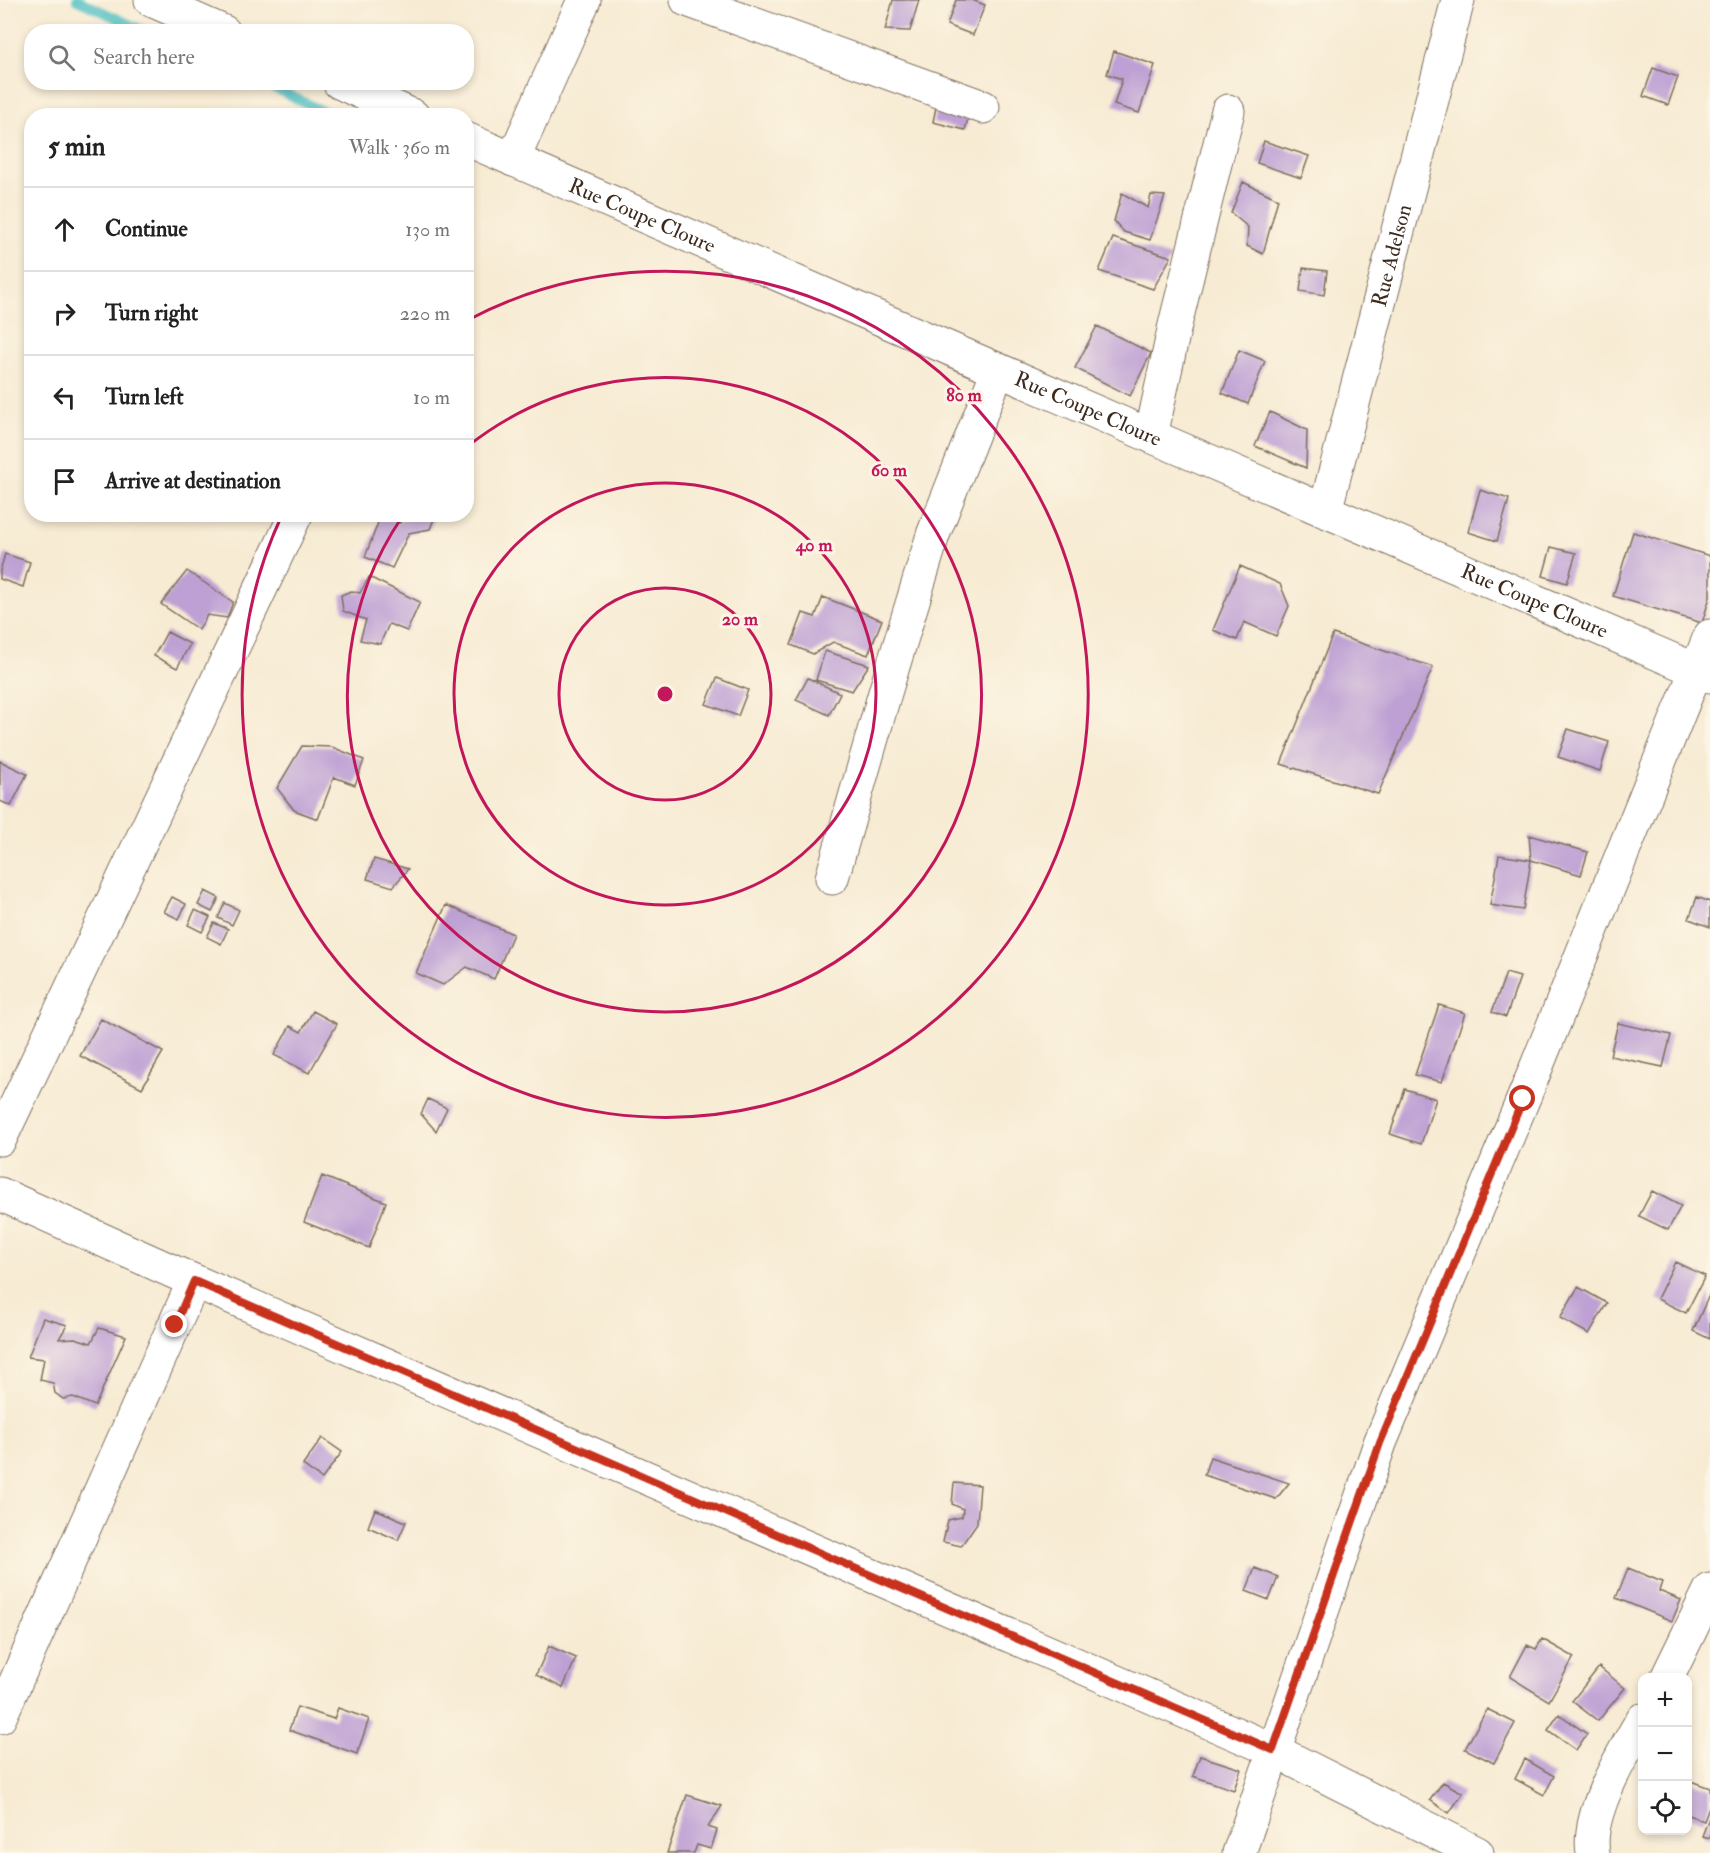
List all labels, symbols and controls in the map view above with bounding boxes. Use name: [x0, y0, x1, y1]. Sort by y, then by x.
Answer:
search box: [24, 24, 474, 90]
icon: search: [45, 41, 78, 74]
text: Search here: [93, 43, 195, 71]
text: 5 min: [48, 131, 105, 163]
text: Walk · 360 m: [348, 135, 450, 160]
street label: Rue Coupe Cloure: [564, 172, 720, 260]
street label: Rue Adelson: [1366, 201, 1418, 310]
icon: ahead: [48, 213, 81, 246]
text: Continue: [105, 215, 188, 243]
text: 130 m: [405, 217, 450, 242]
icon: right: [48, 297, 81, 330]
text: Turn right: [105, 299, 198, 327]
text: 220 m: [400, 301, 450, 326]
street label: Rue Coupe Cloure: [1010, 365, 1166, 453]
icon: left: [48, 381, 81, 414]
text: Turn left: [105, 383, 184, 411]
text: 80 m: [946, 384, 983, 407]
text: 10 m: [413, 385, 450, 410]
text: 60 m: [871, 459, 908, 482]
icon: arrive: [48, 465, 81, 498]
text: Arrive at destination: [105, 467, 281, 495]
text: 40 m: [795, 534, 833, 557]
street label: Rue Coupe Cloure: [1457, 558, 1612, 645]
text: 20 m: [722, 608, 759, 631]
centre of rings: [655, 684, 675, 704]
route start: [1509, 1085, 1535, 1111]
route end: [161, 1311, 187, 1337]
map controls: [1638, 1673, 1692, 1835]
button: +: [1638, 1673, 1692, 1727]
button: −: [1638, 1727, 1692, 1781]
button: locate: [1638, 1781, 1692, 1835]

